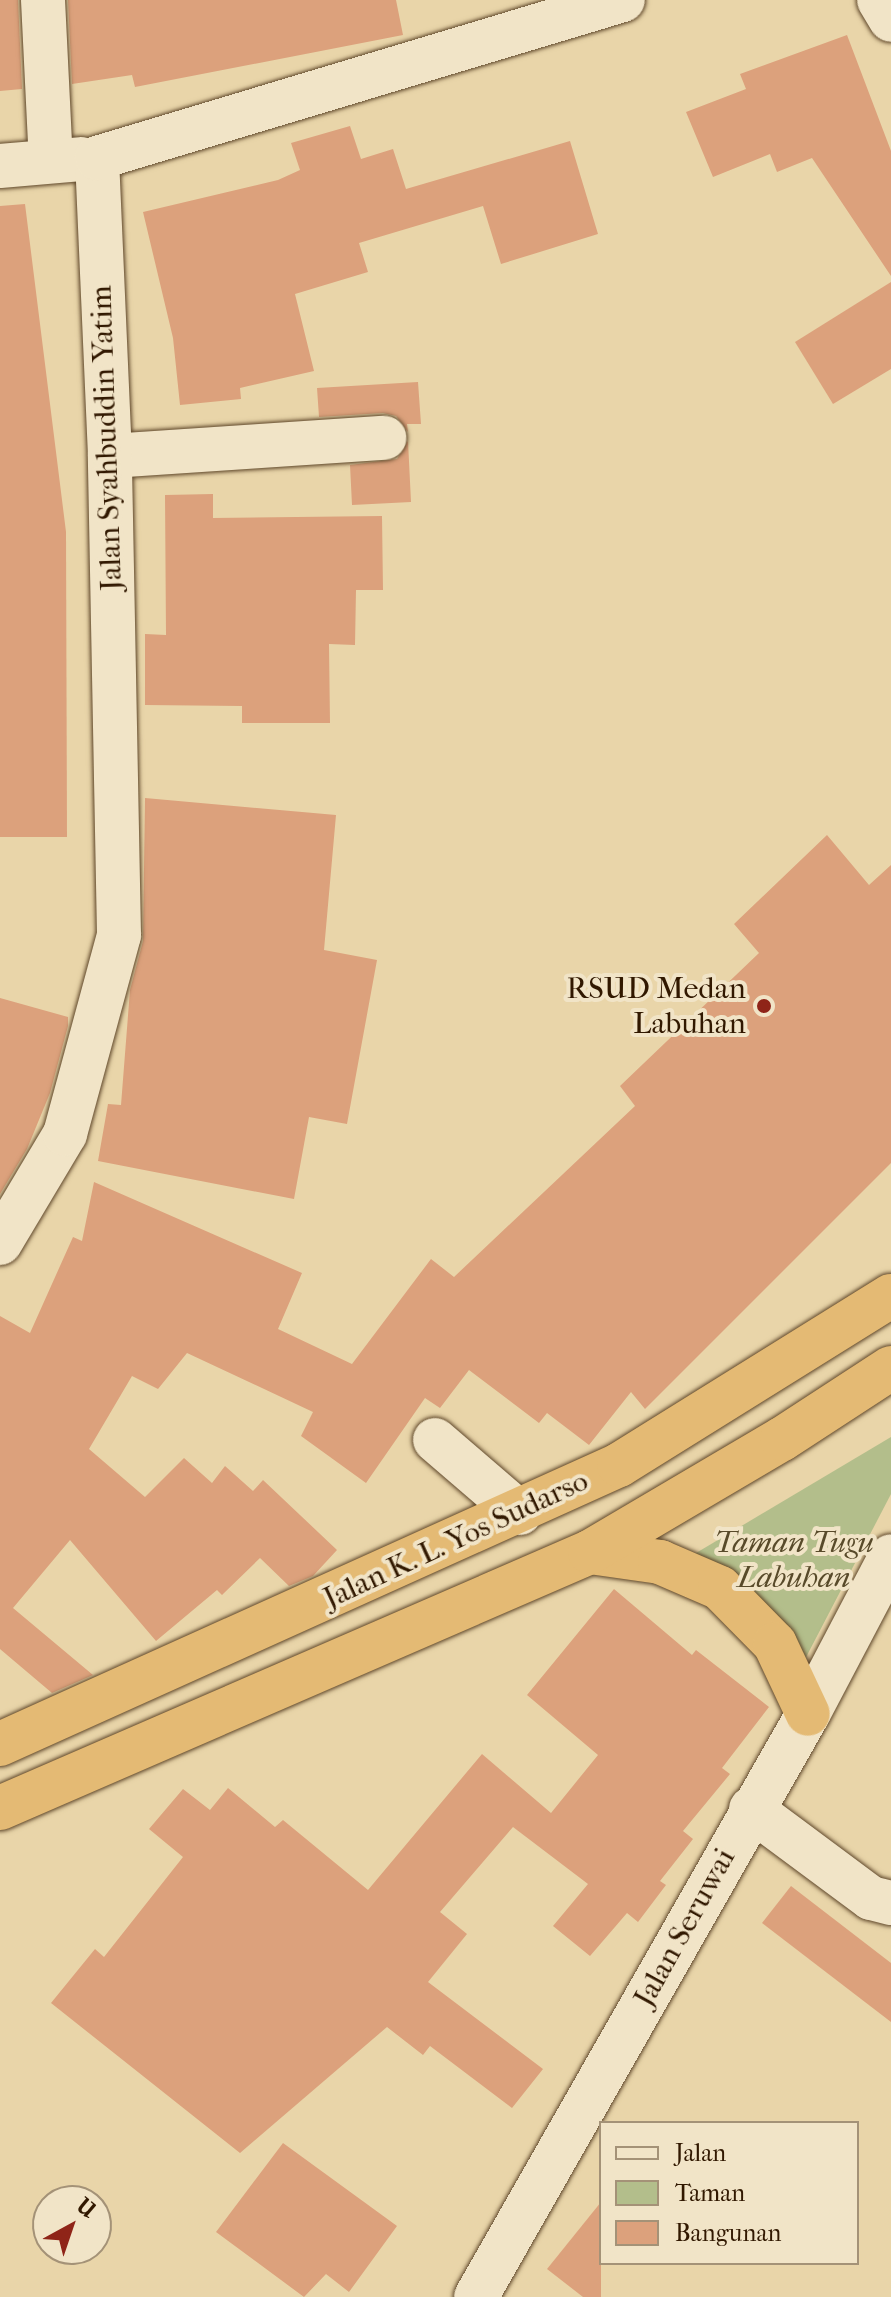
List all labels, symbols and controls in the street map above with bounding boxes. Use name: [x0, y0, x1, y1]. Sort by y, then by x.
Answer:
street label: Jalan Syahbuddin Yatim: [84, 285, 130, 591]
place label: RSUD Medan Labuhan: [567, 971, 746, 1042]
marker: RSUD Medan Labuhan: [753, 995, 775, 1017]
street label: Jalan K. L. Yos Sudarso: [318, 1463, 594, 1617]
park label: Taman Tugu Labuhan: [714, 1525, 874, 1596]
street label: Jalan Seruwai: [627, 1843, 743, 2013]
legend: [599, 2121, 859, 2265]
text: Jalan: [675, 2139, 726, 2167]
text: Taman: [675, 2179, 745, 2207]
north arrow: [32, 2185, 112, 2265]
text: U: [71, 2193, 101, 2224]
text: Bangunan: [675, 2219, 781, 2247]

